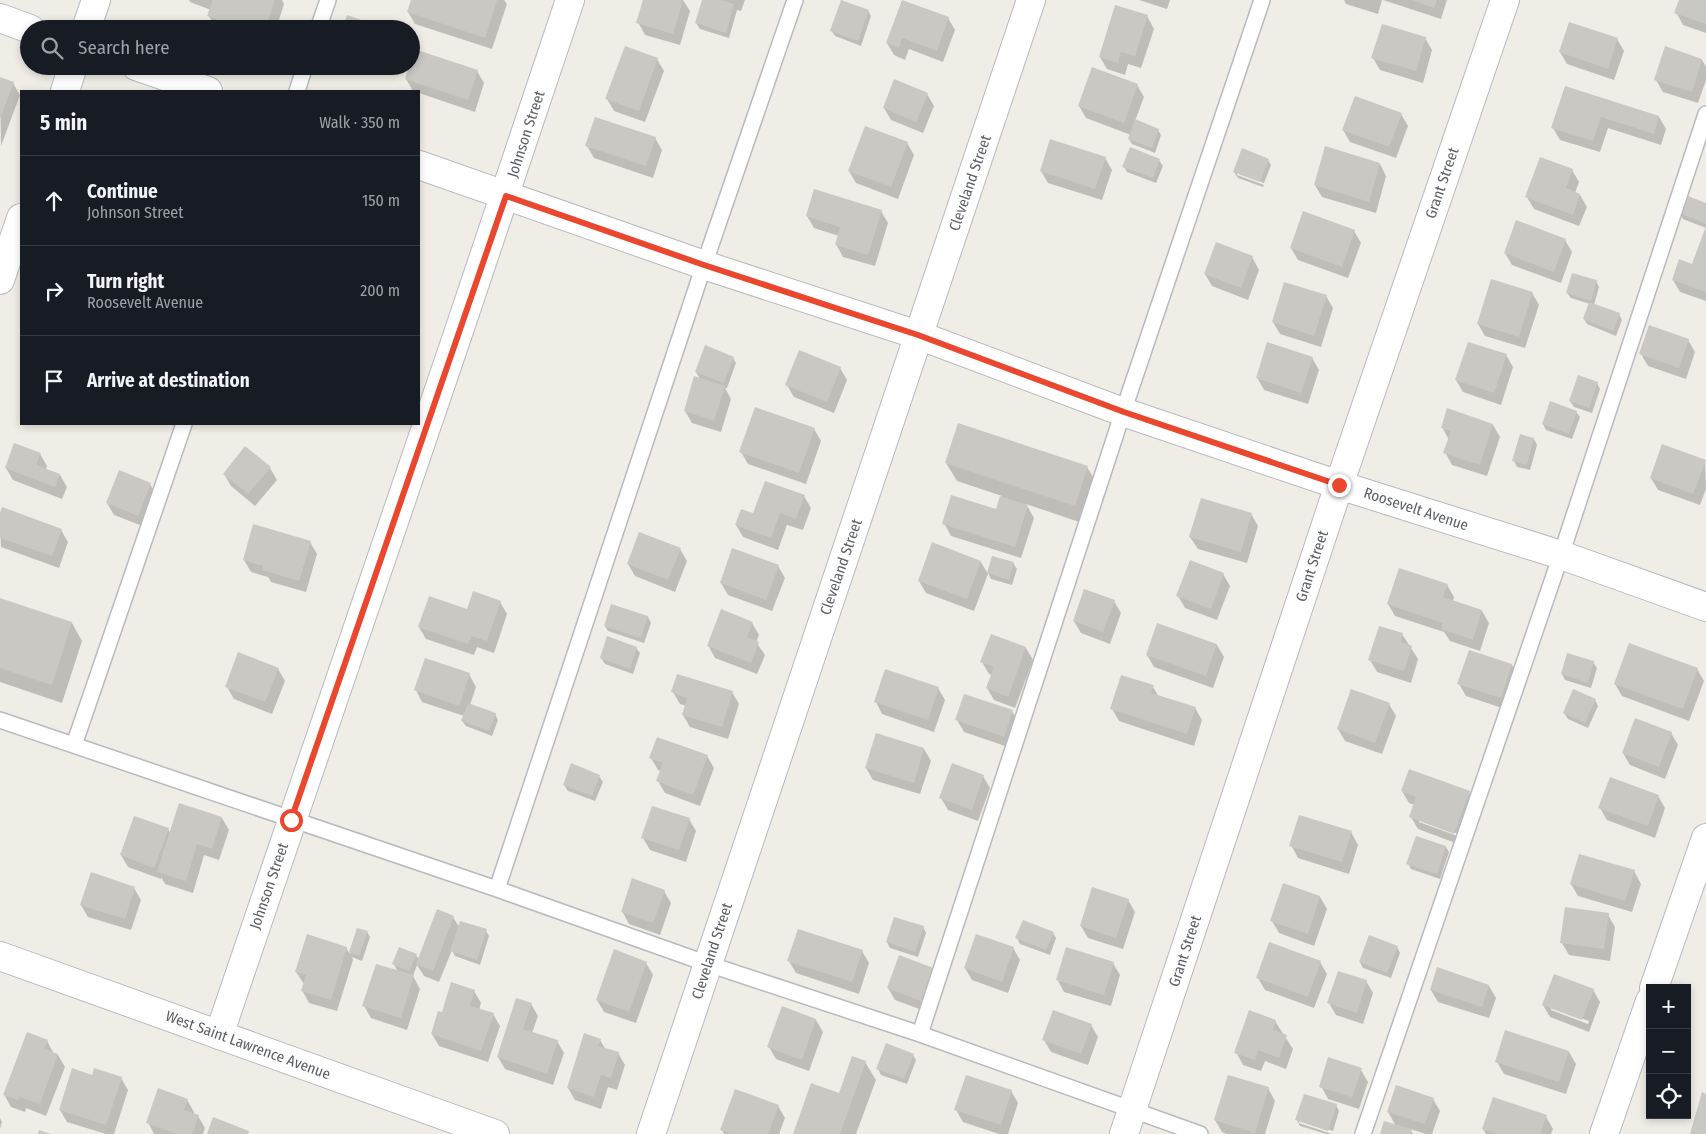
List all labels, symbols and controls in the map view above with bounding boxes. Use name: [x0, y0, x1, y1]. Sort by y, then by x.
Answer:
search box: [20, 20, 420, 75]
icon: search: [38, 34, 66, 62]
text: Search here: [78, 36, 170, 59]
street label: Johnson Street: [503, 88, 549, 180]
text: 5 min: [40, 110, 87, 136]
text: Walk · 350 m: [319, 113, 400, 132]
street label: Cleveland Street: [945, 133, 995, 233]
street label: Grant Street: [1421, 145, 1463, 221]
text: Continue: [87, 180, 158, 203]
icon: ahead: [40, 187, 68, 215]
text: 150 m: [362, 191, 400, 210]
text: Johnson Street: [87, 203, 183, 222]
text: Turn right: [87, 270, 164, 293]
icon: right: [40, 277, 68, 305]
text: 200 m: [360, 281, 400, 300]
text: Roosevelt Avenue: [87, 293, 203, 312]
icon: arrive: [40, 367, 68, 395]
text: Arrive at destination: [87, 369, 250, 392]
route end: [1328, 474, 1351, 497]
street label: Roosevelt Avenue: [1361, 484, 1471, 534]
street label: Cleveland Street: [816, 517, 866, 617]
street label: Grant Street: [1292, 528, 1332, 604]
route start: [280, 809, 303, 832]
street label: Johnson Street: [246, 840, 292, 932]
street label: Cleveland Street: [688, 900, 736, 1001]
street label: Grant Street: [1165, 913, 1205, 989]
map controls: [1646, 984, 1691, 1119]
button: +: [1646, 984, 1691, 1029]
street label: West Saint Lawrence Avenue: [163, 1007, 333, 1083]
button: −: [1646, 1029, 1691, 1074]
button: locate: [1646, 1074, 1691, 1119]

